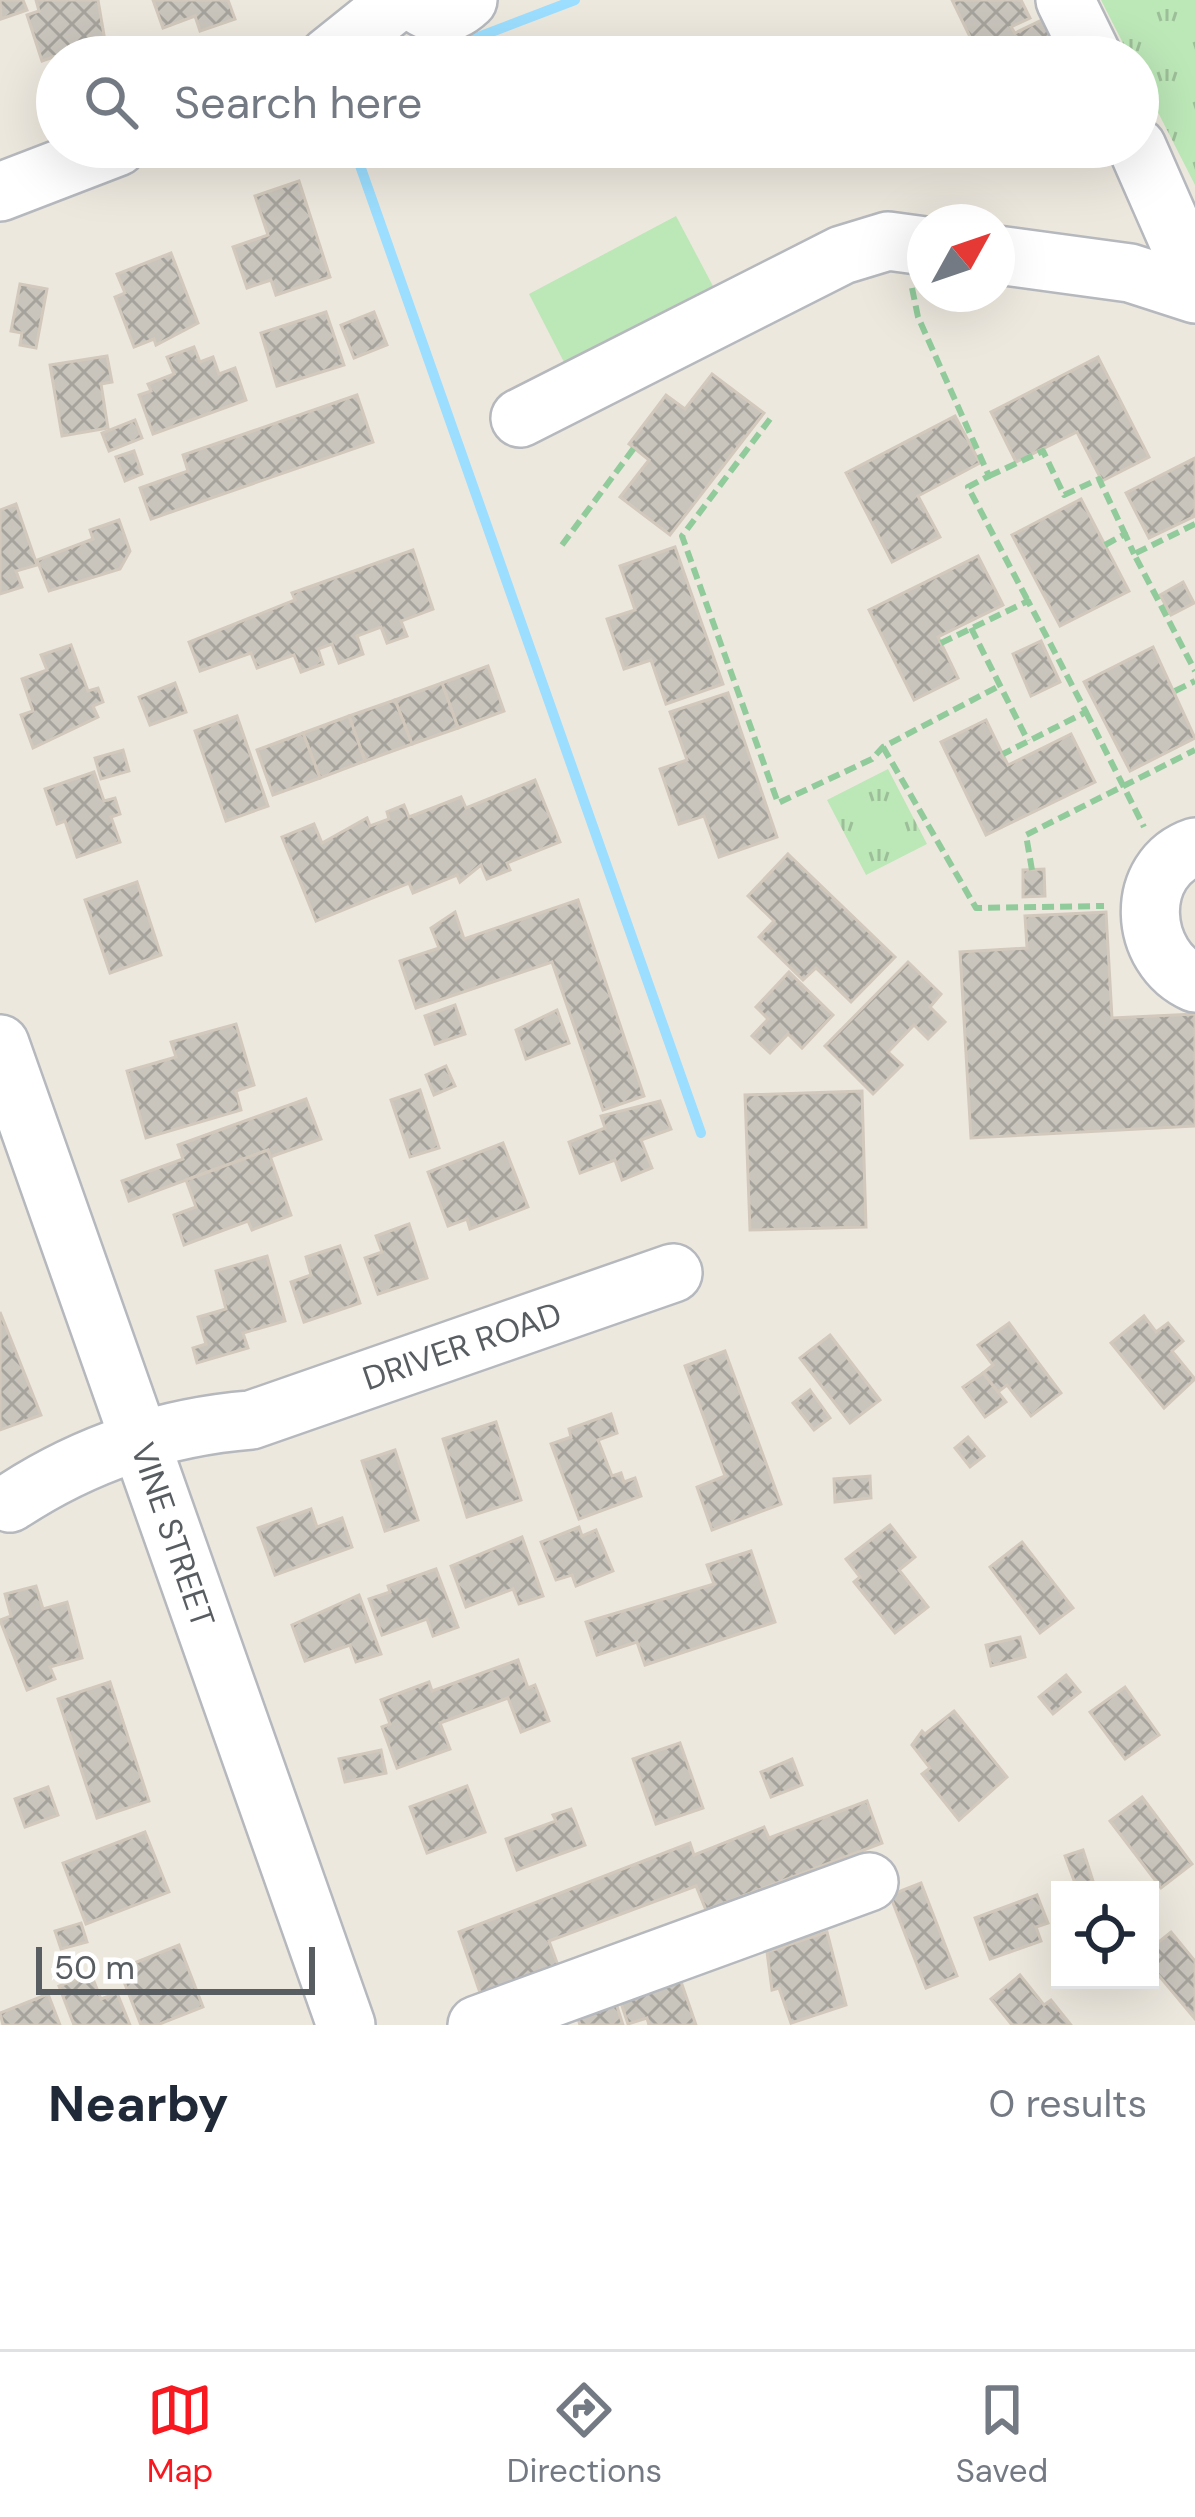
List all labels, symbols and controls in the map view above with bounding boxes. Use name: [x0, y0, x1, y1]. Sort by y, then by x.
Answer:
search box: [36, 36, 1159, 168]
icon: search: [78, 69, 144, 135]
text: Search here: [174, 73, 422, 132]
north arrow: [907, 204, 1015, 312]
street label: DRIVER ROAD: [357, 1292, 567, 1400]
street label: VINE STREET: [121, 1437, 225, 1633]
map controls: [1051, 1881, 1159, 1989]
button: locate: [1051, 1881, 1159, 1989]
scale bar: [36, 1941, 315, 1994]
text: 50 m: [54, 1946, 135, 1989]
text: Nearby: [48, 2070, 229, 2137]
text: 0 results: [989, 2078, 1147, 2129]
tab: Map: [147, 2377, 213, 2492]
tab: Directions: [507, 2377, 662, 2492]
tab: Saved: [956, 2377, 1048, 2492]

